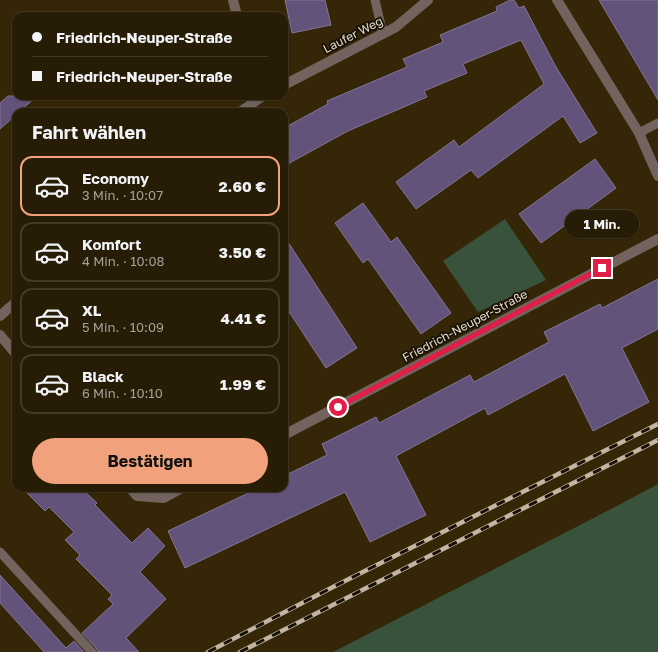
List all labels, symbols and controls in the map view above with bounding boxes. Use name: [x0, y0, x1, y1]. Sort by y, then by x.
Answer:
street label: Laufer Weg: [320, 13, 385, 56]
text: Friedrich-Neuper-Straße: [56, 28, 232, 46]
text: Friedrich-Neuper-Straße: [56, 67, 232, 85]
text: Fahrt wählen: [32, 121, 146, 143]
icon: car: [34, 168, 70, 204]
text: Economy: [82, 169, 149, 187]
text: 2.60 €: [218, 177, 266, 195]
text: 3 Min. · 10:07: [82, 187, 163, 203]
callout: 1 Min.: [565, 210, 639, 238]
text: 1 Min.: [583, 216, 621, 232]
icon: car: [34, 234, 70, 270]
text: Komfort: [82, 235, 141, 253]
text: 3.50 €: [219, 243, 266, 261]
text: 4 Min. · 10:08: [82, 253, 164, 269]
route end: [593, 259, 611, 277]
street label: Friedrich-Neuper-Straße: [400, 286, 530, 365]
icon: car: [34, 300, 70, 336]
text: XL: [82, 301, 101, 319]
text: 4.41 €: [220, 309, 266, 327]
text: 5 Min. · 10:09: [82, 319, 164, 335]
icon: car: [34, 366, 70, 402]
text: Black: [82, 367, 124, 385]
text: 1.99 €: [220, 375, 266, 393]
text: 6 Min. · 10:10: [82, 385, 163, 401]
route start: [329, 398, 347, 416]
button: Bestätigen: [32, 438, 268, 484]

